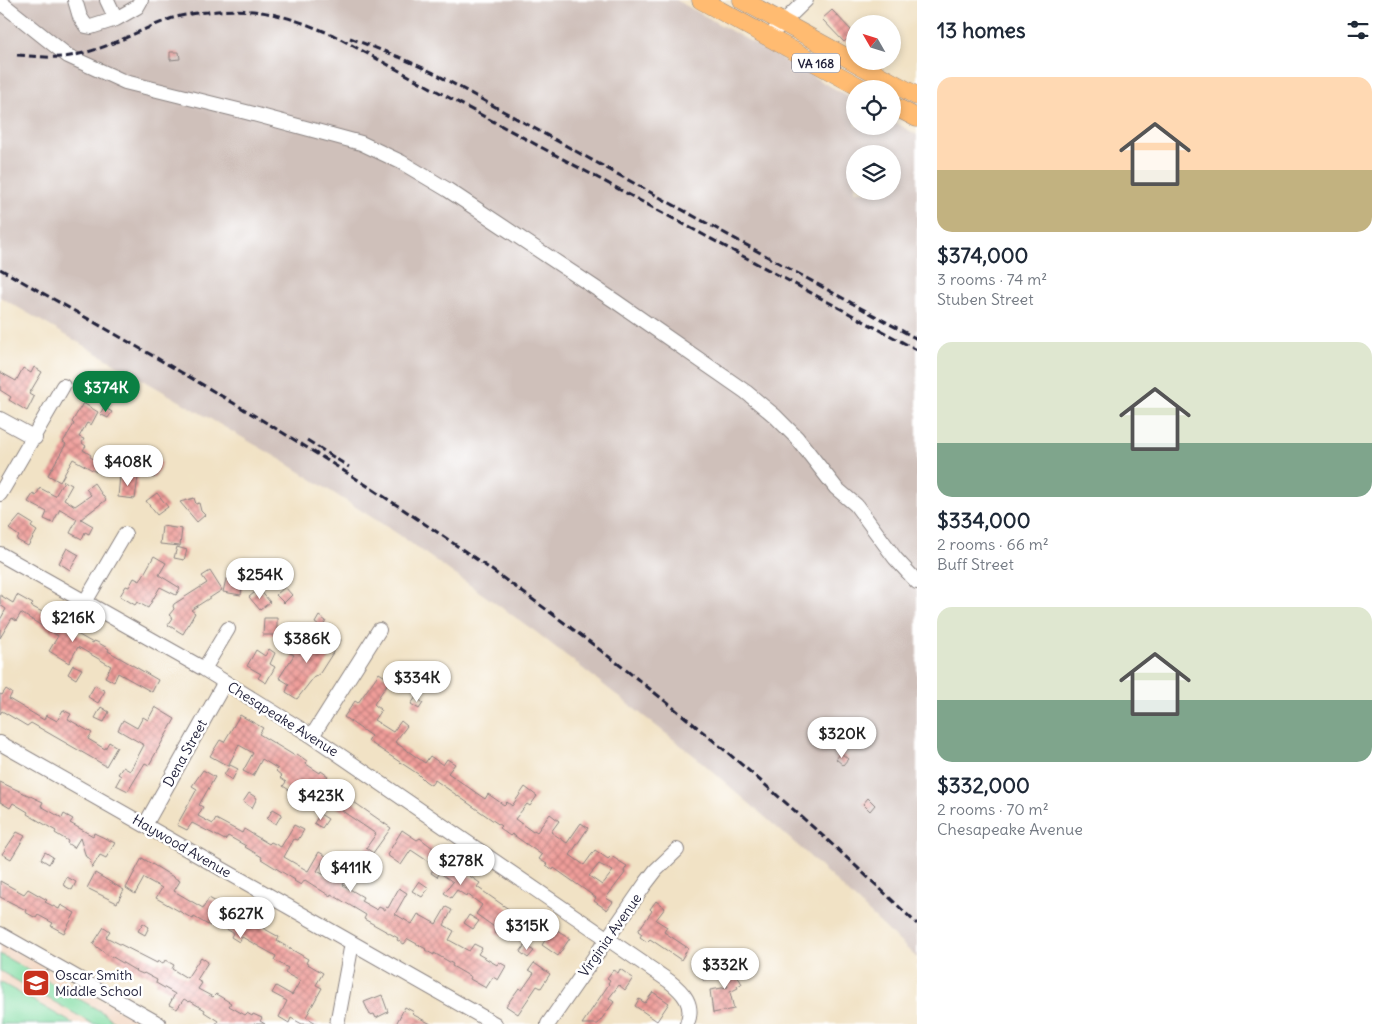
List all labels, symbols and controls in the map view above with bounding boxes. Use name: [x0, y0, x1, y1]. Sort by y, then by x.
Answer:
north arrow: [846, 15, 901, 70]
map controls: [846, 15, 901, 200]
icon: filters: [1344, 16, 1372, 44]
text: 13 homes: [937, 17, 1025, 44]
road number: VA 168: [792, 54, 840, 72]
button: locate: [846, 80, 901, 135]
icon: home: [1110, 109, 1200, 199]
button: layers: [846, 145, 901, 200]
text: $374,000: [937, 242, 1028, 269]
text: 3 rooms · 74 m²: [937, 269, 1047, 289]
text: Stuben Street: [937, 289, 1034, 309]
pin: $374K: [71, 370, 141, 413]
icon: home: [1110, 374, 1200, 464]
text: $374K: [84, 377, 128, 397]
pin: $408K: [93, 444, 163, 487]
text: $408K: [104, 451, 152, 471]
text: $334,000: [937, 507, 1031, 534]
text: 2 rooms · 66 m²: [937, 534, 1049, 554]
text: Buff Street: [937, 554, 1014, 574]
pin: $254K: [225, 558, 295, 600]
text: $254K: [237, 564, 283, 584]
pin: $216K: [38, 600, 108, 643]
text: $216K: [51, 607, 95, 627]
pin: $386K: [272, 622, 342, 664]
text: $386K: [284, 628, 330, 648]
icon: home: [1110, 639, 1200, 729]
pin: $334K: [382, 660, 452, 703]
text: $334K: [394, 667, 440, 687]
street label: Chesapeake Avenue: [224, 678, 342, 760]
street label: Dena Street: [159, 716, 211, 790]
pin: $320K: [807, 716, 877, 759]
text: $320K: [818, 723, 866, 743]
text: $332,000: [937, 772, 1030, 799]
pin: $423K: [286, 778, 356, 821]
text: $423K: [298, 785, 344, 805]
text: 2 rooms · 70 m²: [937, 799, 1049, 819]
street label: Haywood Avenue: [129, 810, 235, 882]
text: Chesapeake Avenue: [937, 819, 1083, 839]
pin: $278K: [426, 844, 496, 886]
pin: $411K: [316, 850, 386, 893]
text: $278K: [439, 850, 483, 870]
text: $411K: [331, 857, 371, 877]
street label: Virginia Avenue: [575, 890, 645, 980]
pin: $627K: [206, 896, 276, 939]
text: $627K: [219, 903, 263, 923]
pin: $315K: [492, 908, 562, 951]
text: $315K: [505, 915, 549, 935]
pin: $332K: [690, 948, 760, 990]
text: $332K: [702, 954, 748, 974]
place label: Oscar Smith Middle School: [55, 966, 142, 1000]
school or university icon: Oscar Smith Middle School: [21, 968, 51, 998]

